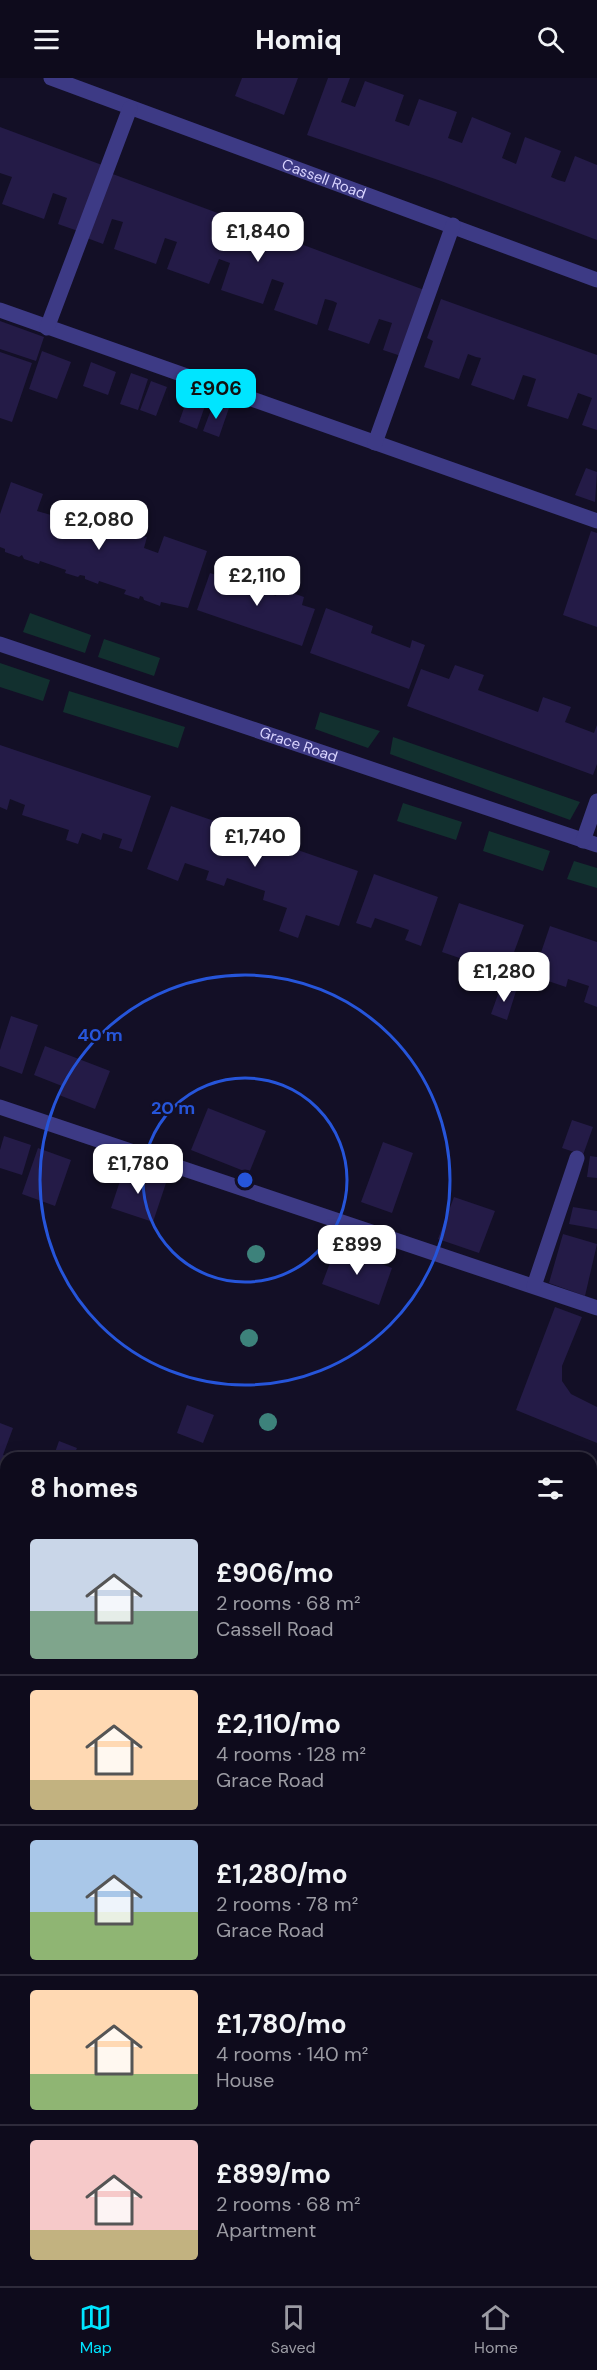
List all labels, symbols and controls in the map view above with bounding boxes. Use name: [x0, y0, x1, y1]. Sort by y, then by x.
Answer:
text: Homiq: [255, 22, 342, 57]
icon: menu: [30, 23, 63, 56]
icon: search: [534, 23, 567, 56]
street label: Cassell Road: [279, 154, 369, 204]
pin: £1,840: [209, 212, 307, 263]
text: £1,840: [226, 218, 290, 244]
pin: £906: [180, 369, 252, 420]
text: £906: [190, 375, 242, 401]
pin: £2,080: [50, 500, 148, 551]
text: £2,080: [64, 506, 134, 532]
pin: £2,110: [208, 556, 306, 607]
text: £2,110: [228, 562, 286, 588]
street label: Grace Road: [257, 722, 340, 767]
pin: £1,740: [206, 817, 304, 868]
text: £1,740: [224, 823, 286, 849]
pin: £1,280: [455, 952, 553, 1003]
text: £1,280: [473, 958, 535, 984]
text: 40 m: [77, 1023, 123, 1047]
text: 20 m: [151, 1096, 195, 1120]
pin: £1,780: [89, 1144, 187, 1195]
text: £1,780: [107, 1150, 169, 1176]
centre of rings: [235, 1170, 255, 1190]
pin: £899: [321, 1225, 393, 1276]
text: £899: [332, 1231, 382, 1257]
text: 8 homes: [30, 1471, 138, 1505]
icon: filters: [534, 1472, 567, 1505]
text: £906/mo: [216, 1556, 334, 1590]
icon: home: [78, 1563, 150, 1635]
text: 2 rooms · 68 m²: [216, 1590, 361, 1616]
text: Cassell Road: [216, 1616, 333, 1642]
text: £2,110/mo: [216, 1707, 341, 1741]
icon: home: [78, 1714, 150, 1786]
text: 4 rooms · 128 m²: [216, 1741, 366, 1767]
text: Grace Road: [216, 1767, 324, 1793]
text: £1,280/mo: [216, 1857, 348, 1891]
icon: home: [78, 1864, 150, 1936]
text: 2 rooms · 78 m²: [216, 1891, 358, 1917]
text: Grace Road: [216, 1917, 324, 1943]
text: £1,780/mo: [216, 2007, 347, 2041]
icon: home: [78, 2014, 150, 2086]
text: 4 rooms · 140 m²: [216, 2041, 368, 2067]
text: House: [216, 2067, 274, 2093]
text: £899/mo: [216, 2157, 331, 2191]
icon: home: [78, 2164, 150, 2236]
text: 2 rooms · 68 m²: [216, 2191, 361, 2217]
text: Apartment: [216, 2217, 316, 2243]
tab: Map: [79, 2301, 112, 2358]
tab: Saved: [271, 2301, 316, 2358]
tab: Home: [474, 2301, 518, 2358]

